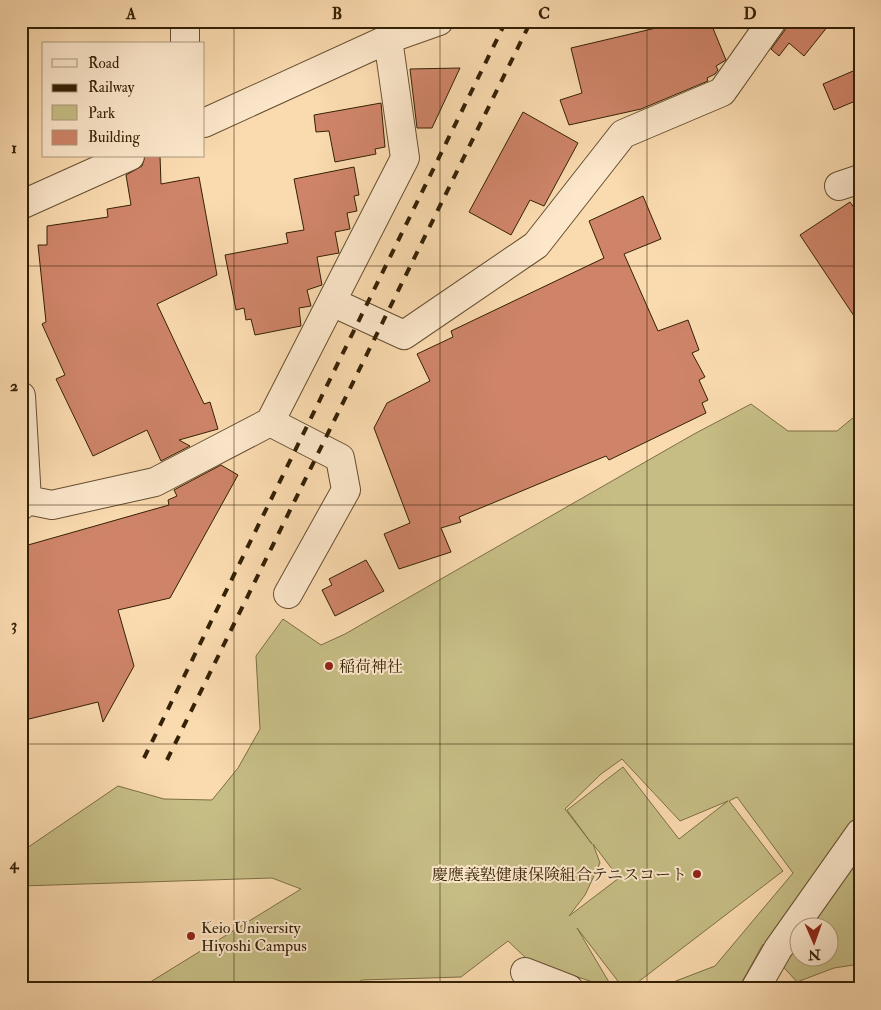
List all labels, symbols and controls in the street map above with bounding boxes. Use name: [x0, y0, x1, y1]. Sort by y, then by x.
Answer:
text: A: [125, 4, 137, 24]
text: B: [332, 4, 342, 24]
text: C: [538, 4, 550, 24]
text: D: [743, 4, 757, 24]
legend: [42, 42, 205, 158]
text: Road: [88, 54, 120, 73]
text: Railway: [88, 78, 135, 97]
text: Park: [88, 104, 115, 123]
text: Building: [88, 128, 140, 147]
text: 1: [11, 138, 17, 158]
text: 2: [10, 376, 18, 396]
text: 3: [11, 615, 17, 635]
place label: 稲荷神社: [339, 657, 403, 677]
marker: 稲荷神社: [323, 660, 335, 672]
text: 4: [9, 854, 20, 874]
place label: 慶應義塾健康保険組合テニスコート: [432, 865, 687, 885]
marker: 慶應義塾健康保険組合テニスコート: [691, 868, 703, 880]
place label: Keio University Hiyoshi Campus: [201, 918, 307, 957]
north arrow: [788, 918, 838, 968]
marker: Keio University Hiyoshi Campus: [185, 930, 197, 942]
text: N: [807, 946, 822, 963]

